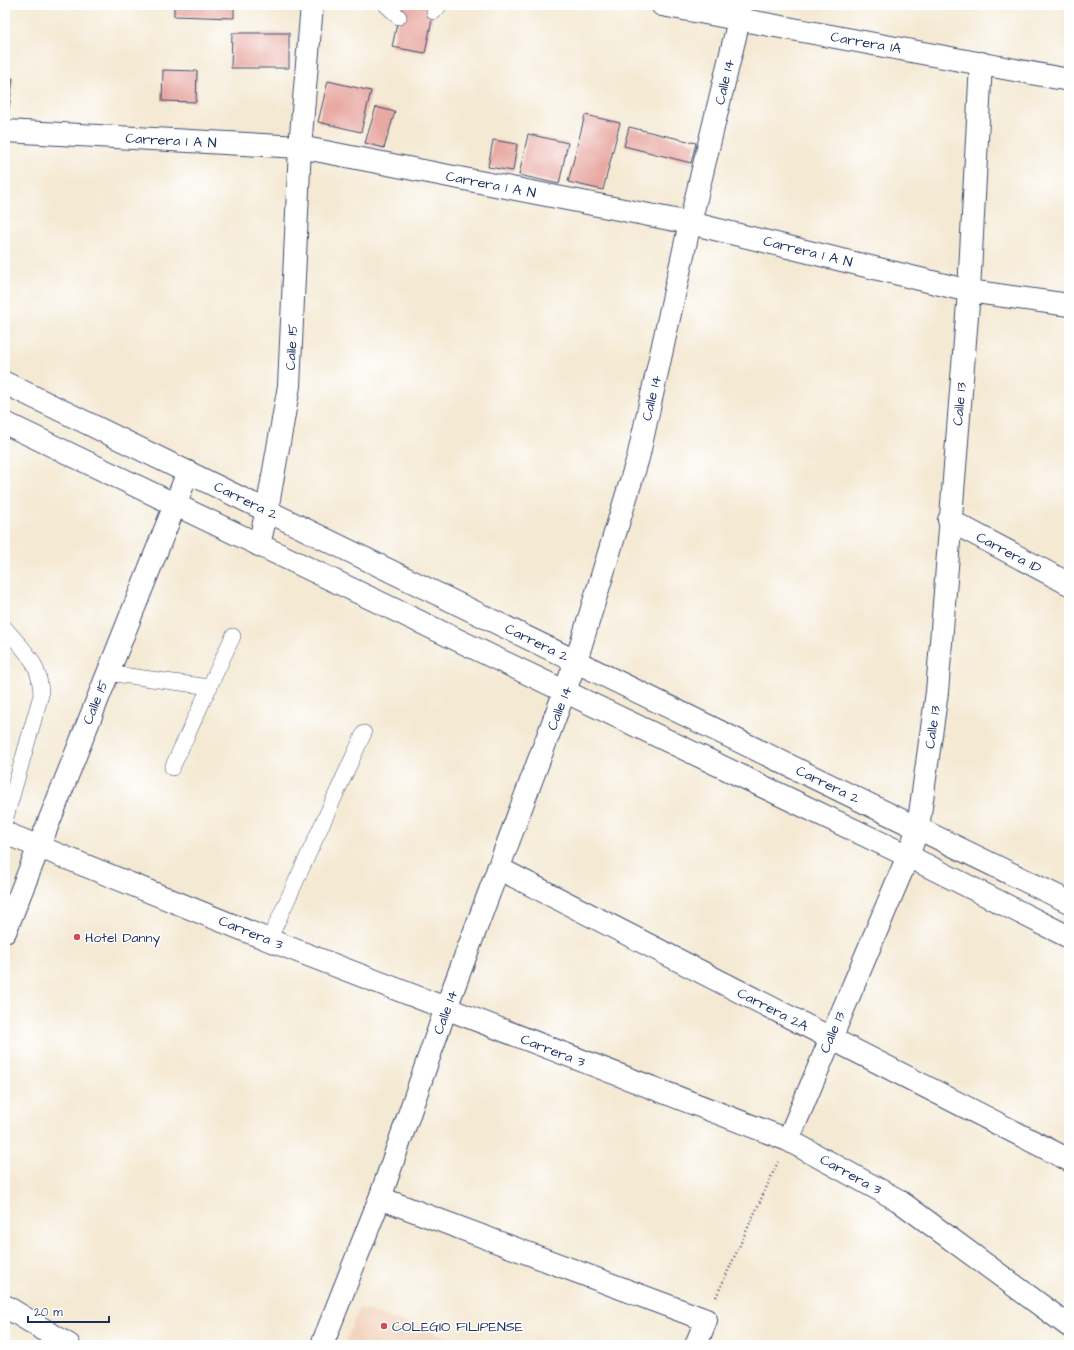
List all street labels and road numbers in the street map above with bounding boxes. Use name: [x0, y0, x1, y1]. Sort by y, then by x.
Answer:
street label: Carrera 1A: [829, 27, 903, 59]
street label: Calle 14: [710, 57, 740, 107]
street label: Carrera 1 A N: [125, 129, 217, 153]
street label: Carrera 1 A N: [444, 166, 538, 204]
street label: Carrera 1 A N: [761, 231, 855, 273]
street label: Calle 15: [281, 323, 303, 371]
street label: Calle 14: [637, 373, 667, 423]
street label: Calle 13: [948, 382, 972, 427]
street label: Carrera 2: [210, 477, 281, 525]
street label: Carrera 1D: [972, 527, 1045, 578]
street label: Carrera 2: [501, 619, 572, 667]
street label: Calle 15: [78, 677, 114, 728]
street label: Calle 14: [542, 683, 578, 733]
street label: Calle 13: [920, 704, 946, 750]
street label: Carrera 2: [792, 761, 863, 809]
street label: Carrera 3: [216, 911, 286, 955]
street label: Carrera 2A: [733, 983, 812, 1036]
street label: Calle 14: [429, 987, 463, 1037]
street label: Calle 13: [815, 1008, 851, 1056]
street label: Carrera 3: [517, 1029, 588, 1072]
street label: Carrera 3: [816, 1150, 885, 1200]

